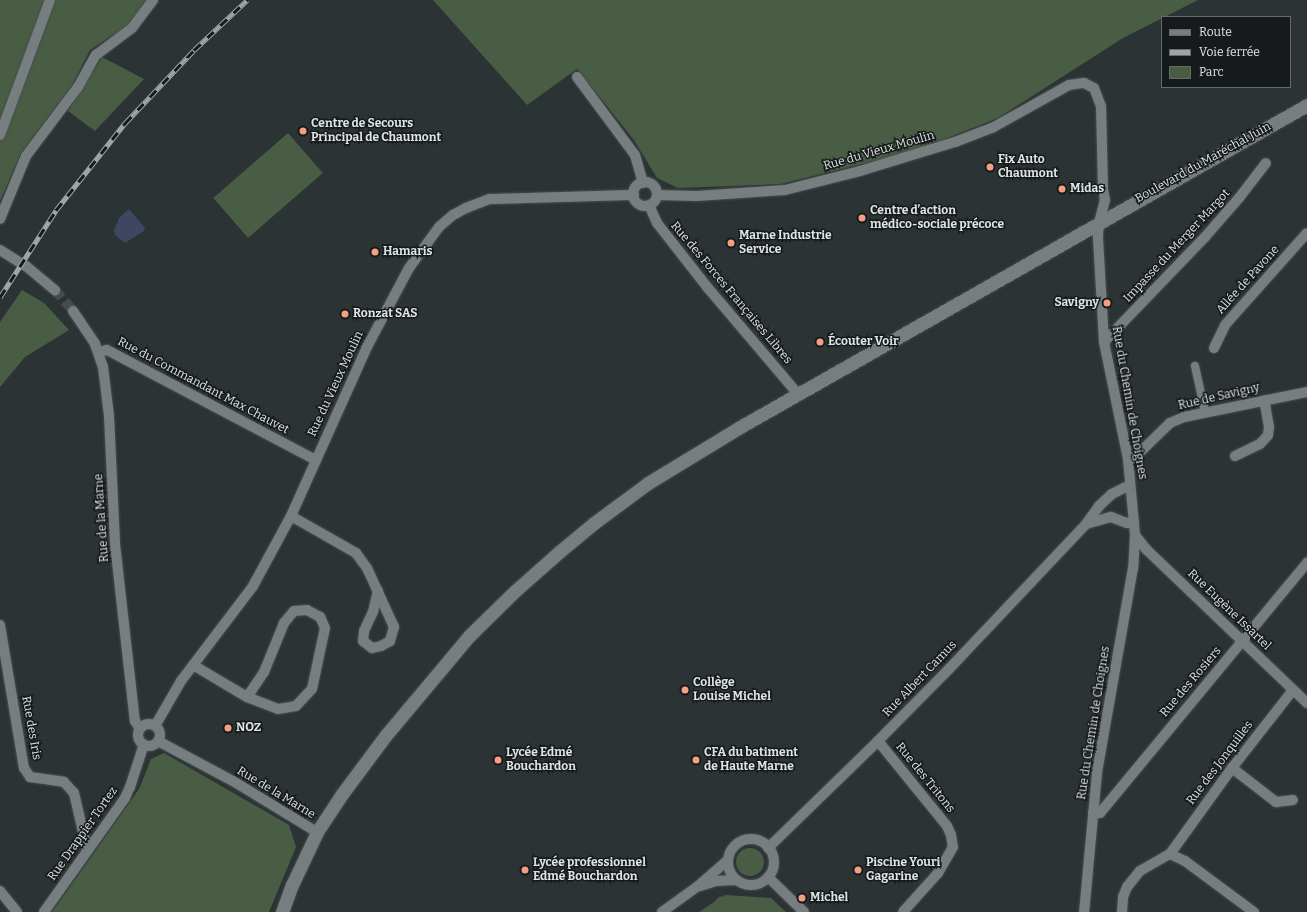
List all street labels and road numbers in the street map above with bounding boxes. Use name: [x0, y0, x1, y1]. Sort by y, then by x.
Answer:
street label: Boulevard du Maréchal Juin: [1133, 120, 1273, 206]
street label: Rue du Vieux Moulin: [822, 128, 936, 174]
street label: Impasse du Merger Margot: [1121, 186, 1233, 306]
street label: Rue des Forces Françaises Libres: [667, 219, 795, 367]
street label: Allée de Pavone: [1213, 243, 1283, 317]
street label: Rue du Chemin de Choignes: [1108, 325, 1150, 481]
street label: Rue du Vieux Moulin: [305, 329, 367, 439]
street label: Rue du Commandant Max Chauvet: [115, 335, 291, 437]
street label: Rue de Savigny: [1177, 381, 1261, 413]
street label: Rue de la Marne: [92, 473, 112, 563]
street label: Rue Eugène Issartel: [1184, 567, 1274, 653]
street label: Rue Albert Camus: [880, 638, 960, 720]
street label: Rue des Rosiers: [1157, 644, 1225, 720]
street label: Rue du Chemin de Choignes: [1075, 645, 1113, 801]
street label: Rue des Iris: [18, 695, 44, 761]
street label: Rue des Jonquilles: [1184, 718, 1256, 808]
street label: Rue des Tritons: [892, 740, 958, 816]
street label: Rue de la Marne: [234, 764, 318, 822]
street label: Rue Drappier Tortez: [45, 784, 121, 884]

